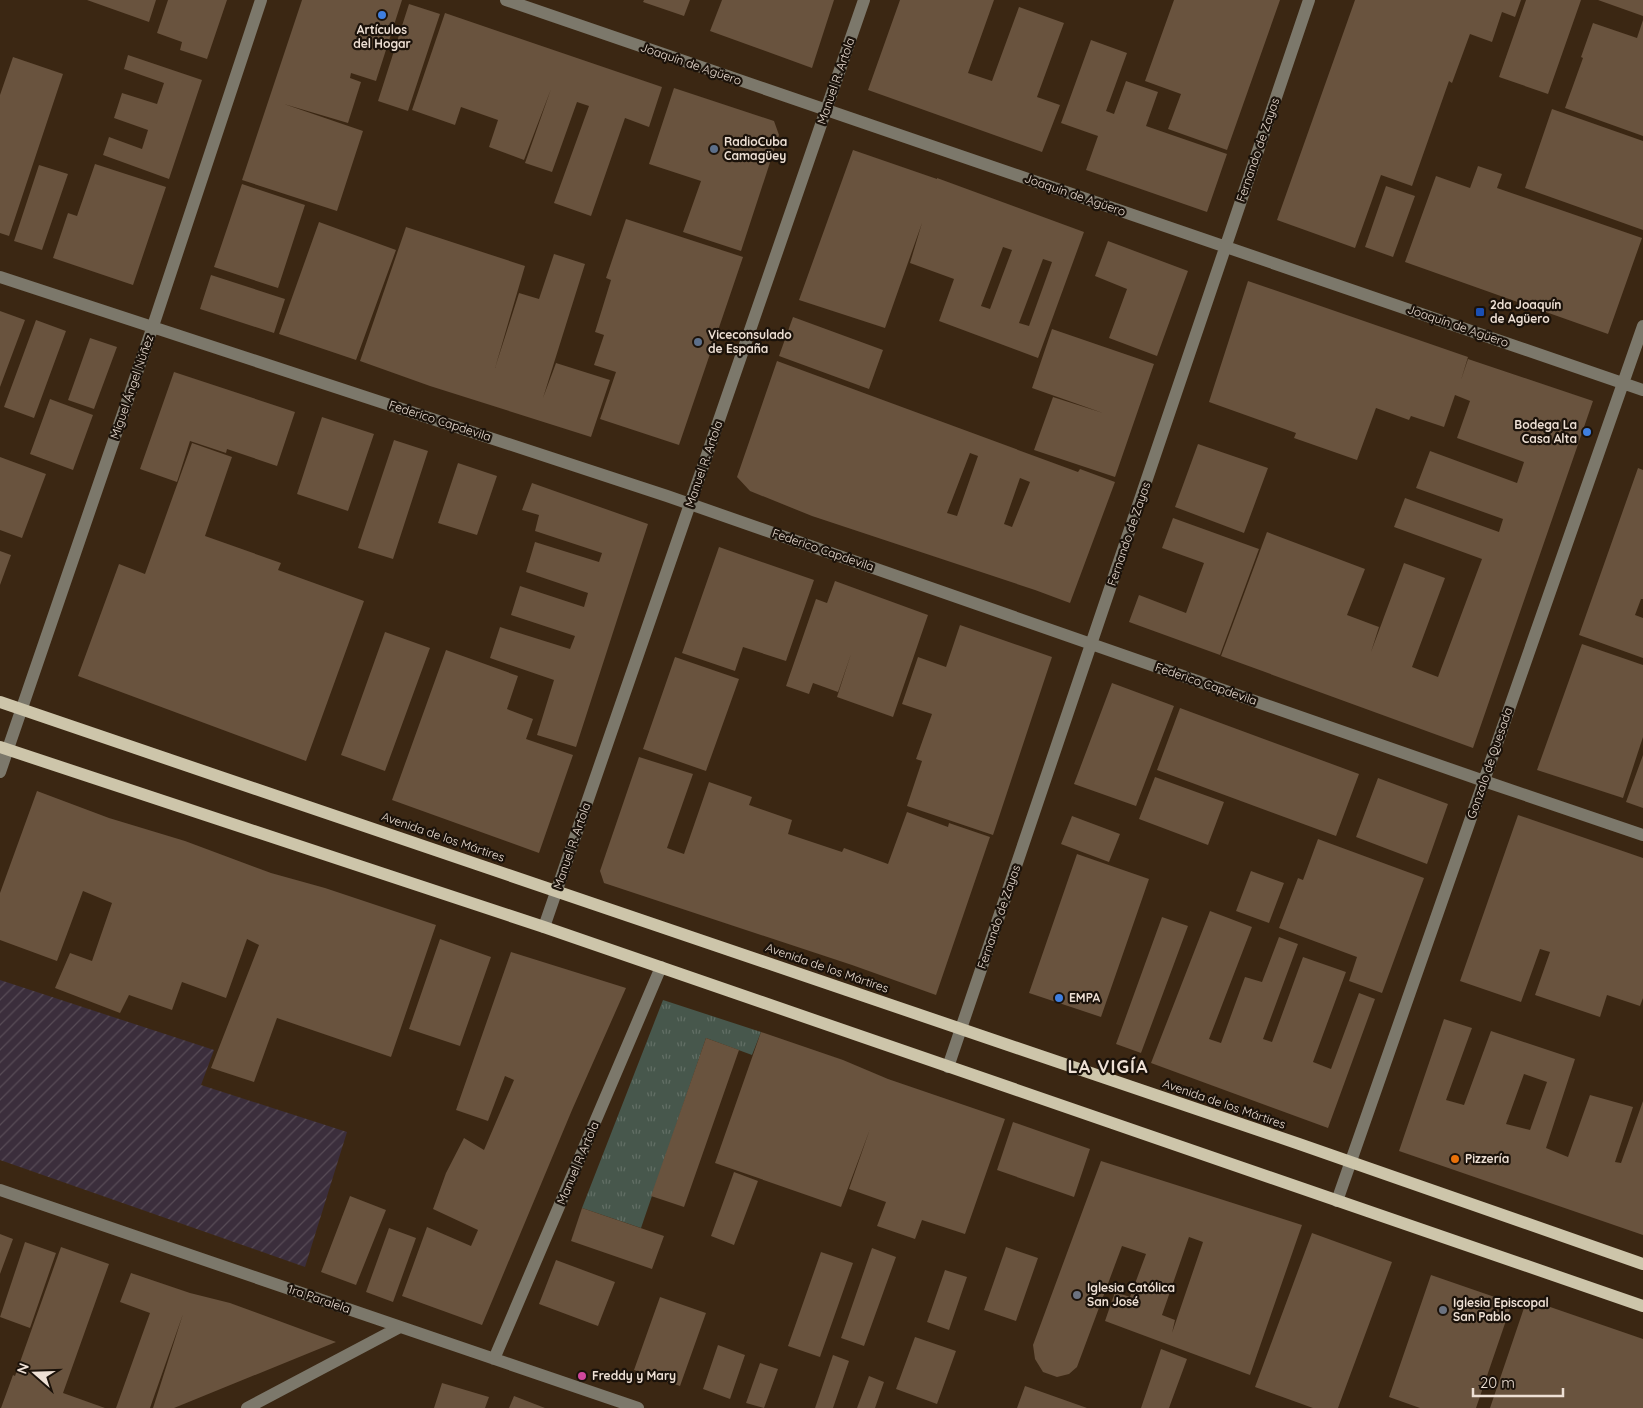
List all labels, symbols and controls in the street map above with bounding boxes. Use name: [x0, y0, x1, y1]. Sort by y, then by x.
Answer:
marker: Artículos del Hogar: [376, 9, 388, 21]
place label: Artículos del Hogar: [353, 22, 411, 51]
street label: Manuel R. Artola: [814, 35, 857, 126]
street label: Joaquín de Agüero: [639, 39, 744, 88]
street label: Fernando de Zayas: [1233, 96, 1282, 204]
place label: RadioCuba Camagüey: [724, 134, 787, 163]
marker: RadioCuba Camagüey: [708, 143, 720, 155]
street label: Joaquín de Agüero: [1023, 170, 1128, 219]
place label: 2da Joaquín de Agüero: [1490, 297, 1561, 326]
street label: Joaquín de Agüero: [1406, 301, 1511, 350]
marker: 2da Joaquín de Agüero: [1474, 306, 1486, 318]
place label: Viceconsulado de España: [708, 327, 792, 356]
street label: Miguel Ángel Núñez: [107, 332, 156, 441]
marker: Viceconsulado de España: [692, 336, 704, 348]
street label: Federico Capdevila: [387, 397, 493, 444]
place label: Bodega La Casa Alta: [1514, 417, 1577, 446]
street label: Manuel R. Artola: [682, 418, 725, 509]
marker: Bodega La Casa Alta: [1581, 426, 1593, 438]
street label: Fernando de Zayas: [1104, 480, 1153, 588]
street label: Federico Capdevila: [770, 525, 876, 574]
street label: Federico Capdevila: [1153, 659, 1259, 708]
street label: Gonzalo de Quesada: [1463, 705, 1516, 820]
street label: Manuel R. Artola: [550, 800, 593, 891]
street label: Avenida de los Mártires: [380, 808, 507, 865]
street label: Fernando de Zayas: [974, 863, 1023, 971]
street label: Avenida de los Mártires: [764, 939, 891, 996]
place label: EMPA: [1069, 990, 1100, 1005]
marker: EMPA: [1053, 992, 1065, 1004]
district label: LA VIGÍA: [1068, 1055, 1148, 1078]
street label: Avenida de los Mártires: [1161, 1075, 1288, 1132]
street label: Manuel R Artola: [553, 1119, 602, 1207]
place label: Pizzería: [1465, 1151, 1509, 1166]
marker: Pizzería: [1449, 1153, 1461, 1165]
place label: Iglesia Católica San José: [1087, 1280, 1175, 1309]
street label: 1ra Paralela: [286, 1281, 352, 1316]
marker: Iglesia Católica San José: [1071, 1289, 1083, 1301]
place label: Iglesia Episcopal San Pablo: [1453, 1295, 1549, 1324]
marker: Iglesia Episcopal San Pablo: [1437, 1304, 1449, 1316]
north arrow: [10, 1348, 60, 1398]
text: N: [13, 1361, 33, 1376]
scale bar: [1473, 1366, 1563, 1398]
place label: Freddy y Mary: [592, 1368, 676, 1383]
marker: Freddy y Mary: [576, 1370, 588, 1382]
text: 20 m: [1480, 1373, 1515, 1392]

